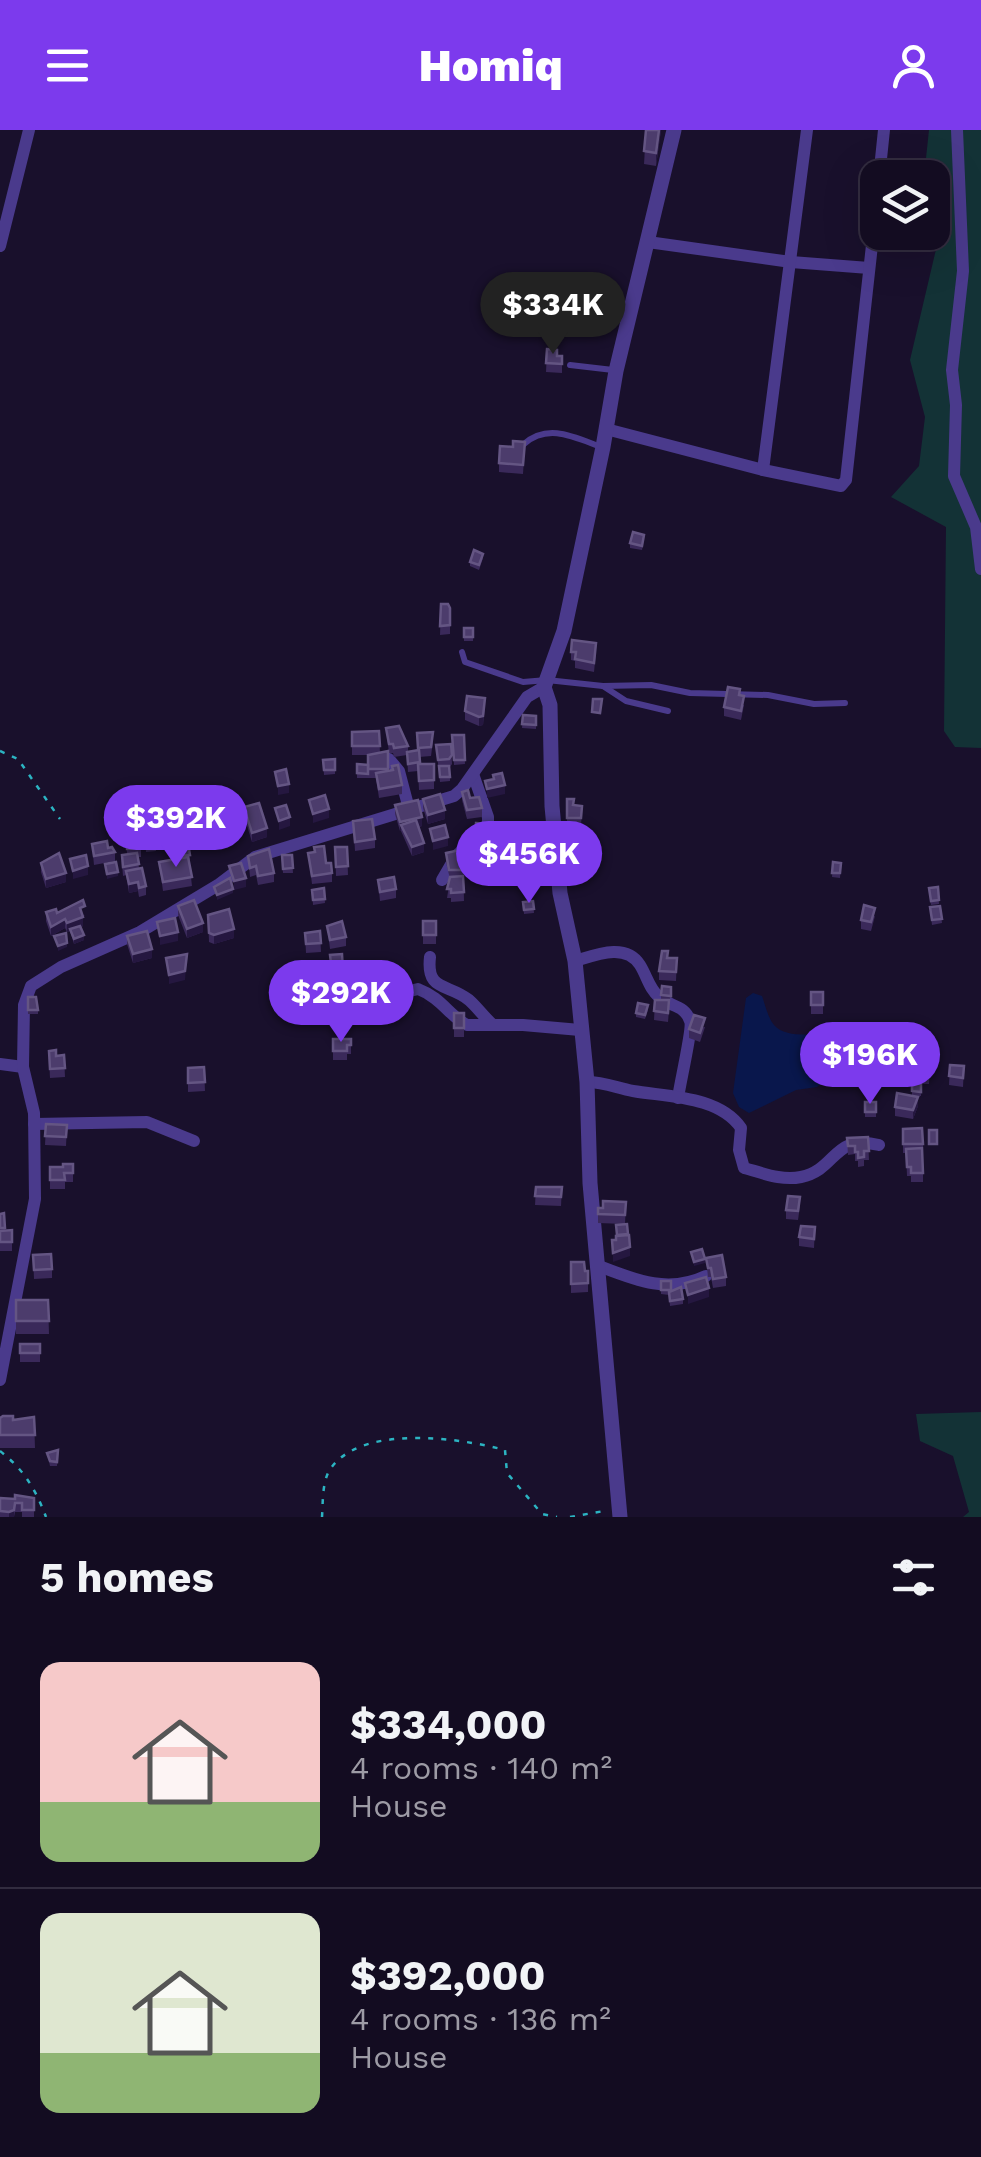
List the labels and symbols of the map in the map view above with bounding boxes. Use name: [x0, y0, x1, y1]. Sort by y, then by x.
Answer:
pin: $334K: [483, 272, 623, 357]
pin: $392K: [106, 785, 246, 870]
pin: $456K: [459, 821, 599, 906]
pin: $292K: [271, 960, 411, 1045]
pin: $196K: [800, 1022, 940, 1107]

